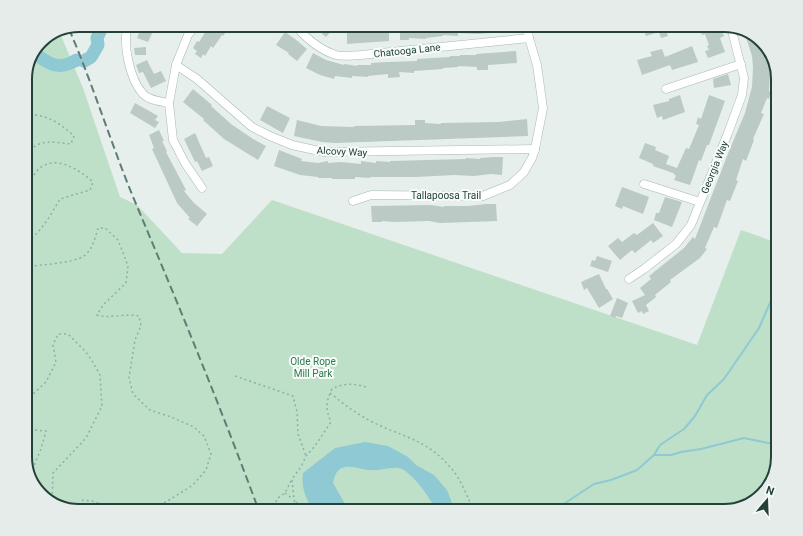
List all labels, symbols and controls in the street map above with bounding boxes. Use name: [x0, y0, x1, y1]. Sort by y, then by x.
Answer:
street label: Chatooga Lane: [373, 42, 441, 59]
street label: Georgia Way: [699, 139, 730, 195]
street label: Alcovy Way: [316, 145, 368, 158]
street label: Tallapoosa Trail: [411, 190, 481, 201]
park label: Olde Rope Mill Park: [290, 356, 336, 379]
north arrow: [747, 480, 787, 520]
text: N: [764, 484, 776, 499]

